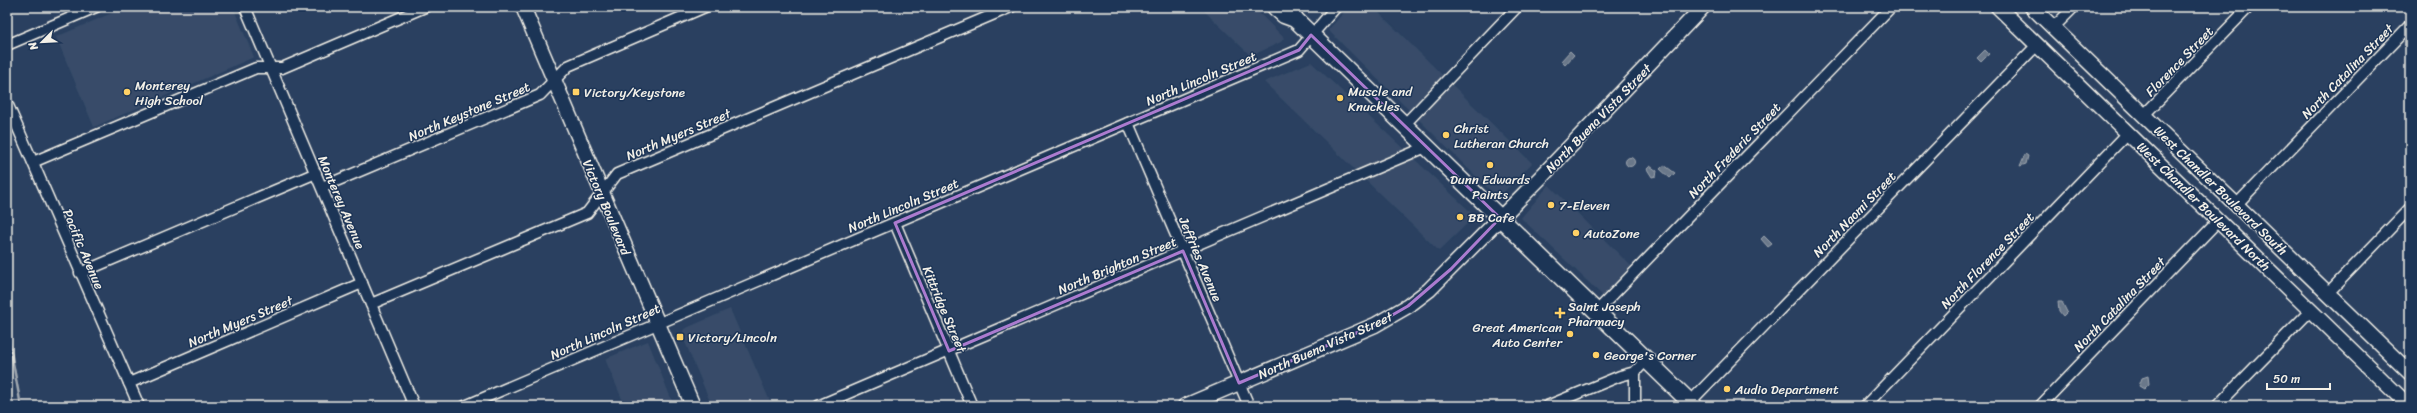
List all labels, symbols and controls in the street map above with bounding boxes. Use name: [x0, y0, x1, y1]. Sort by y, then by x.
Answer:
street label: North Catalina Street: [2296, 18, 2400, 124]
street label: Florence Street: [2140, 20, 2219, 102]
north arrow: [22, 22, 62, 62]
text: N: [23, 38, 44, 54]
street label: North Lincoln Street: [1142, 45, 1261, 112]
street label: North Buena Vista Street: [1540, 57, 1658, 179]
place label: Monterey High School: [135, 74, 203, 112]
street label: North Keystone Street: [405, 75, 534, 148]
place label: Muscle and Knuckles: [1348, 80, 1413, 118]
place label: Victory/Keystone: [584, 81, 685, 104]
marker: Monterey High School: [122, 87, 132, 97]
marker: Victory/Keystone: [571, 87, 581, 97]
marker: Muscle and Knuckles: [1335, 93, 1345, 103]
street label: North Frederic Street: [1682, 97, 1787, 204]
street label: North Myers Street: [622, 102, 735, 167]
place label: Christ Lutheran Church: [1454, 117, 1549, 155]
street label: West Chandler Boulevard South: [2148, 120, 2293, 261]
marker: Christ Lutheran Church: [1441, 130, 1451, 140]
street label: West Chandler Boulevard North: [2131, 136, 2276, 277]
street label: Monterey Avenue: [311, 152, 372, 253]
street label: Victory Boulevard: [576, 156, 638, 260]
marker: Dunn Edwards Paints: [1485, 160, 1495, 170]
street label: North Naomi Street: [1807, 166, 1902, 263]
place label: Dunn Edwards Paints: [1450, 168, 1531, 206]
street label: North Lincoln Street: [844, 172, 963, 239]
place label: 7-Eleven: [1559, 194, 1610, 217]
marker: 7-Eleven: [1546, 200, 1556, 210]
street label: Pacific Avenue: [56, 205, 111, 293]
place label: BB Cafe: [1468, 206, 1515, 229]
street label: North Florence Street: [1935, 206, 2040, 314]
street label: Jeffries Avenue: [1172, 212, 1229, 305]
marker: BB Cafe: [1455, 212, 1465, 222]
place label: AutoZone: [1583, 222, 1640, 245]
marker: AutoZone: [1571, 228, 1581, 238]
street label: North Brighton Street: [1054, 230, 1181, 301]
street label: North Catalina Street: [2068, 251, 2172, 357]
street label: Kittridge Street: [916, 262, 973, 357]
street label: North Myers Street: [184, 289, 297, 354]
place label: Saint Joseph Pharmacy: [1568, 295, 1641, 333]
street label: North Lincoln Street: [546, 297, 664, 366]
street label: North Buena Vista Street: [1254, 305, 1397, 386]
marker: Saint Joseph Pharmacy: [1555, 308, 1565, 318]
place label: Great American Auto Center: [1473, 316, 1563, 354]
place label: Victory/Lincoln: [688, 326, 777, 349]
marker: Great American Auto Center: [1565, 329, 1575, 339]
marker: Victory/Lincoln: [675, 332, 685, 342]
place label: George's Corner: [1604, 344, 1697, 367]
marker: George's Corner: [1591, 350, 1601, 360]
scale bar: [2267, 365, 2330, 391]
text: 50 m: [2273, 368, 2300, 390]
place label: Audio Department: [1734, 378, 1839, 401]
marker: Audio Department: [1722, 384, 1732, 394]

